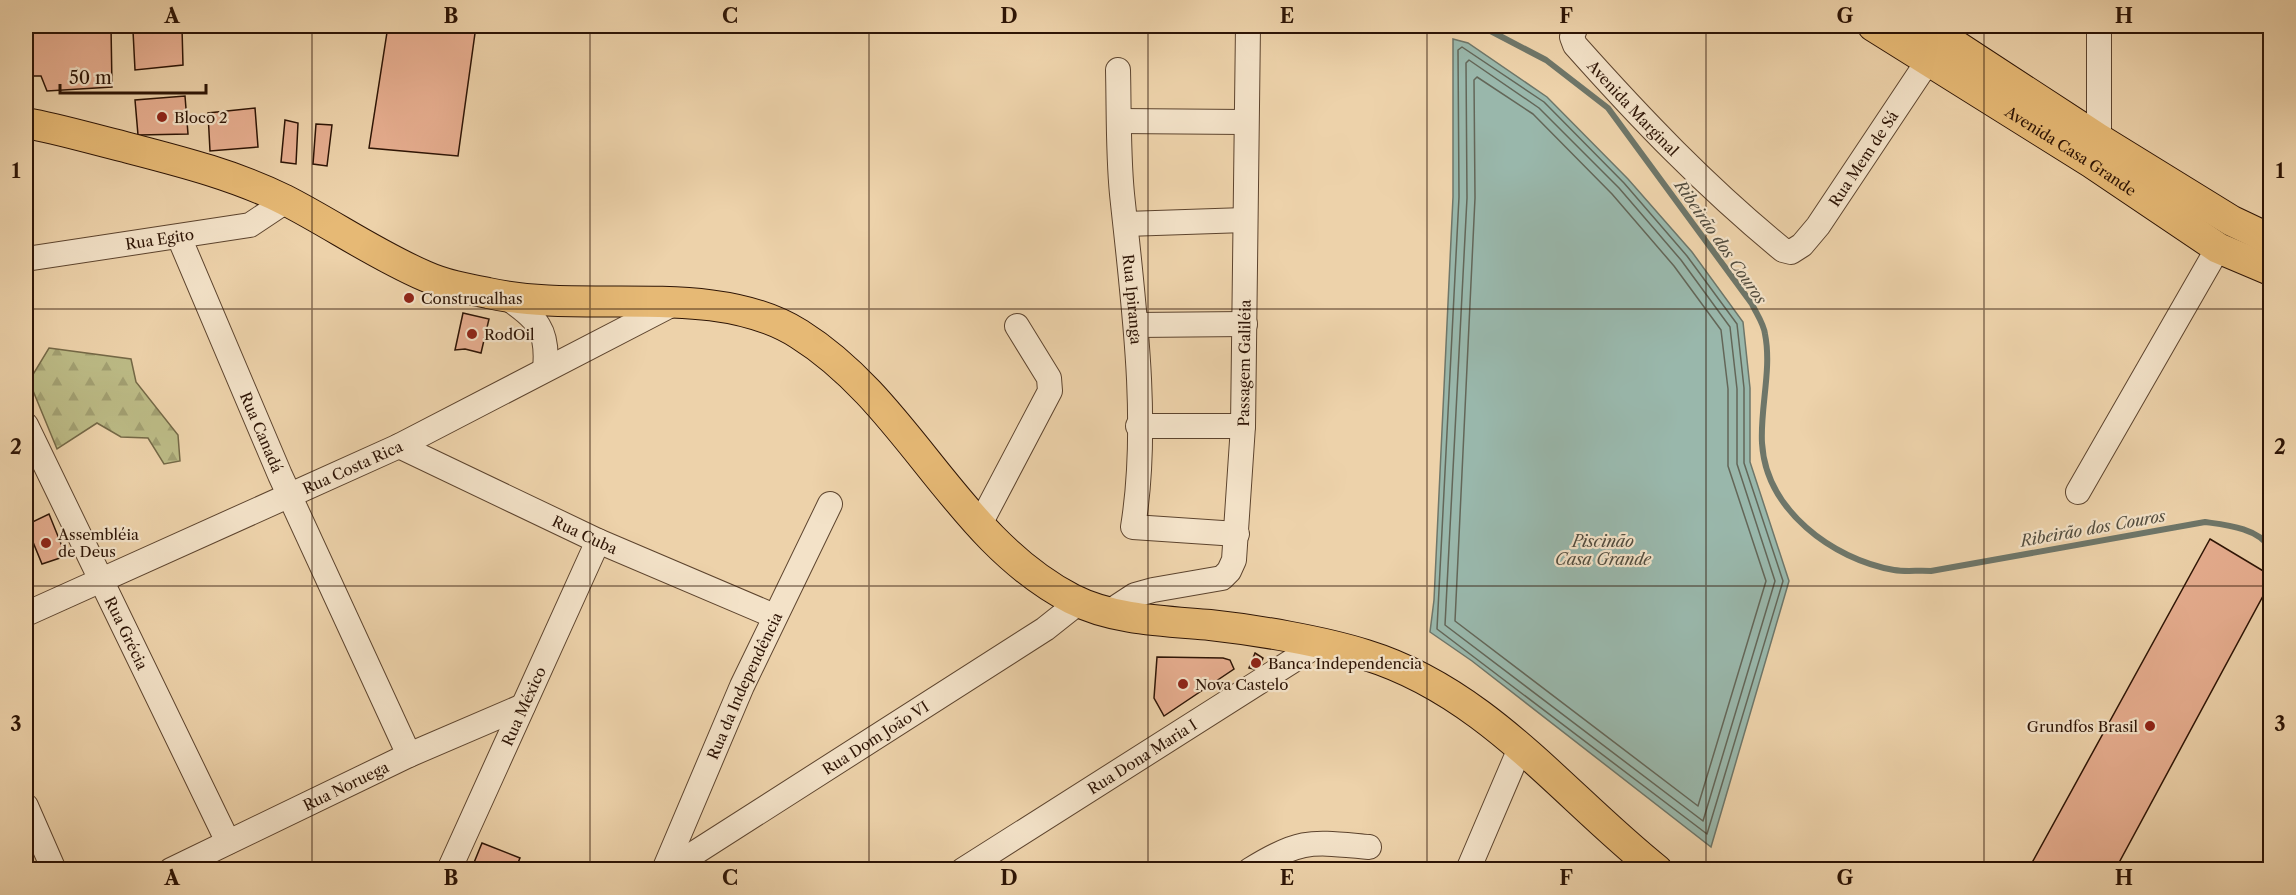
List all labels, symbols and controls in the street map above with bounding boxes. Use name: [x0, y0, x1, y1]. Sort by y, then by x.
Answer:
text: A: [163, 4, 180, 28]
text: B: [444, 4, 459, 28]
text: C: [722, 4, 738, 28]
text: D: [1000, 4, 1018, 28]
text: E: [1280, 4, 1294, 28]
text: F: [1559, 4, 1573, 28]
text: G: [1837, 4, 1854, 28]
text: H: [2115, 4, 2133, 28]
street label: Avenida Marginal: [1583, 55, 1683, 160]
scale bar: [60, 57, 206, 95]
text: 50 m: [69, 67, 112, 89]
street label: Avenida Casa Grande: [2001, 101, 2140, 200]
street label: Rua Mem de Sá: [1824, 107, 1902, 210]
place label: Bloco 2: [174, 108, 228, 127]
marker: Bloco 2: [155, 110, 169, 124]
text: 1: [12, 159, 21, 183]
text: 1: [2276, 159, 2285, 183]
water label: Ribeirão dos Couros: [1669, 174, 1771, 308]
street label: Rua Egito: [124, 224, 195, 253]
street label: Rua Ipiranga: [1119, 253, 1146, 345]
place label: Construcalhas: [421, 289, 523, 308]
marker: Construcalhas: [402, 291, 416, 305]
street label: Passagem Galiléia: [1233, 299, 1254, 427]
place label: RodOil: [484, 325, 535, 344]
marker: RodOil: [465, 327, 479, 341]
street label: Rua Canadá: [236, 389, 287, 475]
text: 2: [10, 435, 22, 459]
text: 2: [2274, 435, 2286, 459]
street label: Rua Costa Rica: [299, 436, 405, 498]
water label: Ribeirão dos Couros: [2017, 505, 2167, 551]
street label: Rua Cuba: [549, 511, 621, 558]
place label: Assembléia de Deus: [57, 525, 139, 561]
water label: Piscinão Casa Grande: [1555, 531, 1652, 569]
marker: Assembléia de Deus: [39, 536, 53, 550]
street label: Rua Grécia: [101, 593, 152, 673]
street label: Rua da Independência: [703, 609, 786, 762]
place label: Banca Independencia: [1268, 654, 1422, 673]
marker: Banca Independencia: [1249, 656, 1263, 670]
street label: Rua México: [497, 663, 549, 749]
place label: Nova Castelo: [1195, 675, 1288, 694]
marker: Nova Castelo: [1176, 677, 1190, 691]
street label: Rua Dom João VI: [818, 696, 932, 779]
text: 3: [10, 712, 22, 736]
text: 3: [2274, 712, 2286, 736]
street label: Rua Dona Maria I: [1084, 715, 1200, 798]
place label: Grundfos Brasil: [2027, 717, 2139, 736]
marker: Grundfos Brasil: [2143, 719, 2157, 733]
street label: Rua Noruega: [300, 757, 392, 814]
text: A: [163, 866, 180, 890]
text: B: [444, 866, 459, 890]
text: C: [722, 866, 738, 890]
text: D: [1000, 866, 1018, 890]
text: E: [1280, 866, 1294, 890]
text: F: [1559, 866, 1573, 890]
text: G: [1837, 866, 1854, 890]
text: H: [2115, 866, 2133, 890]

